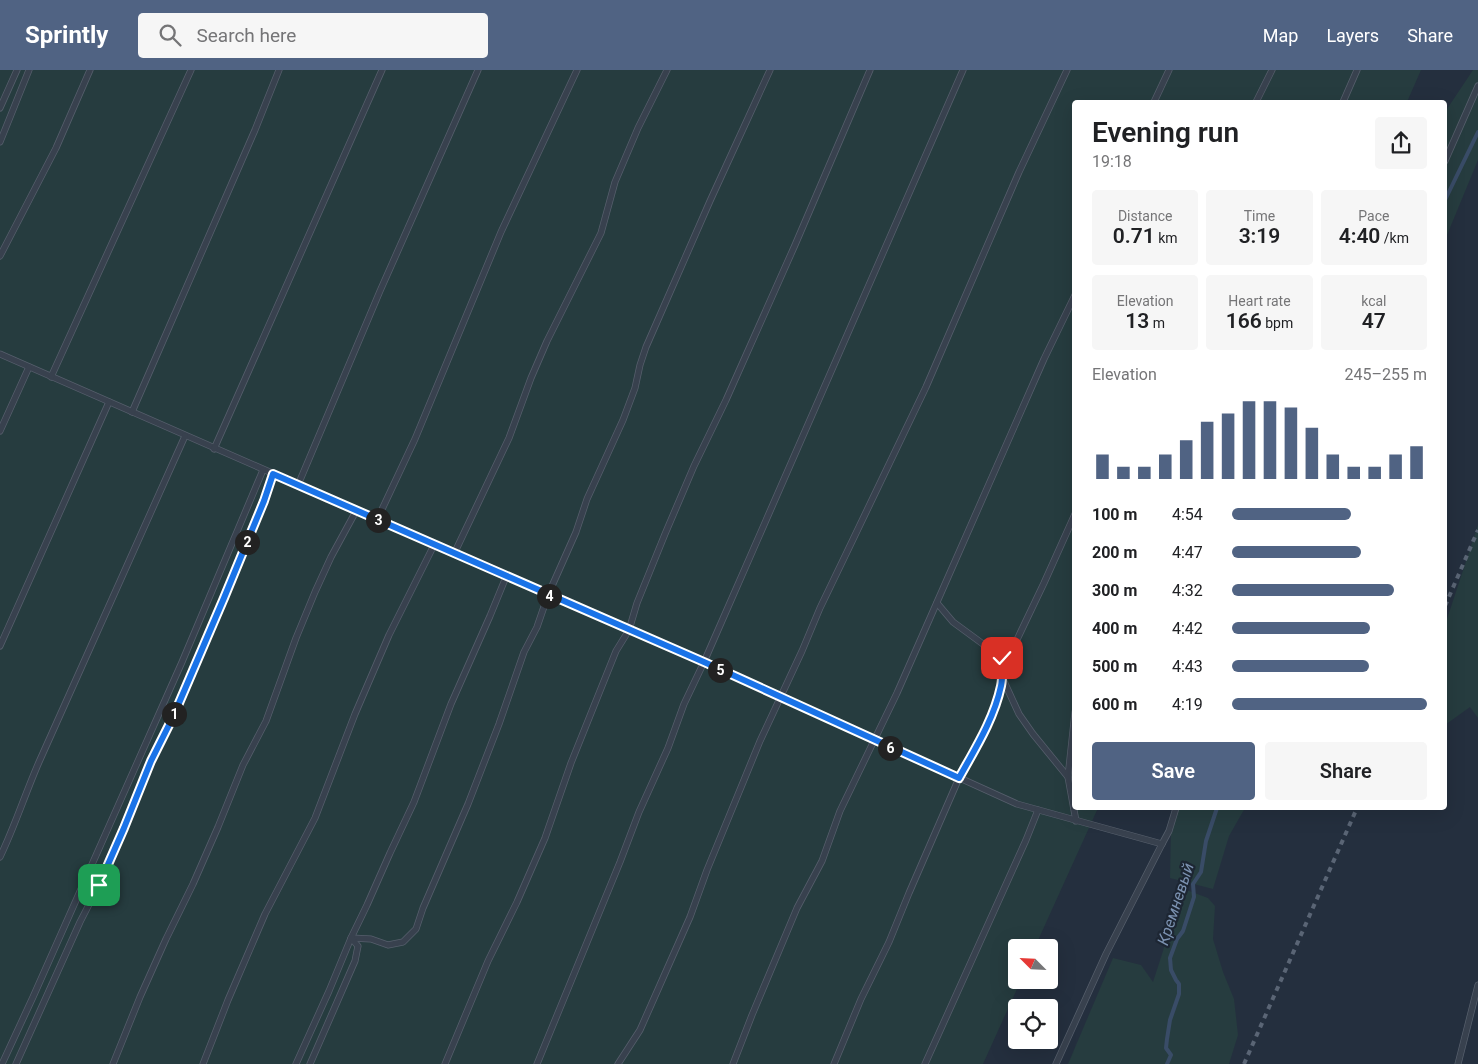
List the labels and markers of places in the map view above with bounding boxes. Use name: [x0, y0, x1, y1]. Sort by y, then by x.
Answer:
pin: 3: [366, 508, 390, 532]
pin: 2: [234, 530, 260, 554]
pin: 4: [536, 584, 562, 608]
pin: [981, 637, 1023, 679]
pin: 5: [708, 658, 732, 682]
pin: 1: [162, 702, 186, 726]
pin: 6: [878, 736, 902, 760]
pin: [78, 864, 120, 906]

